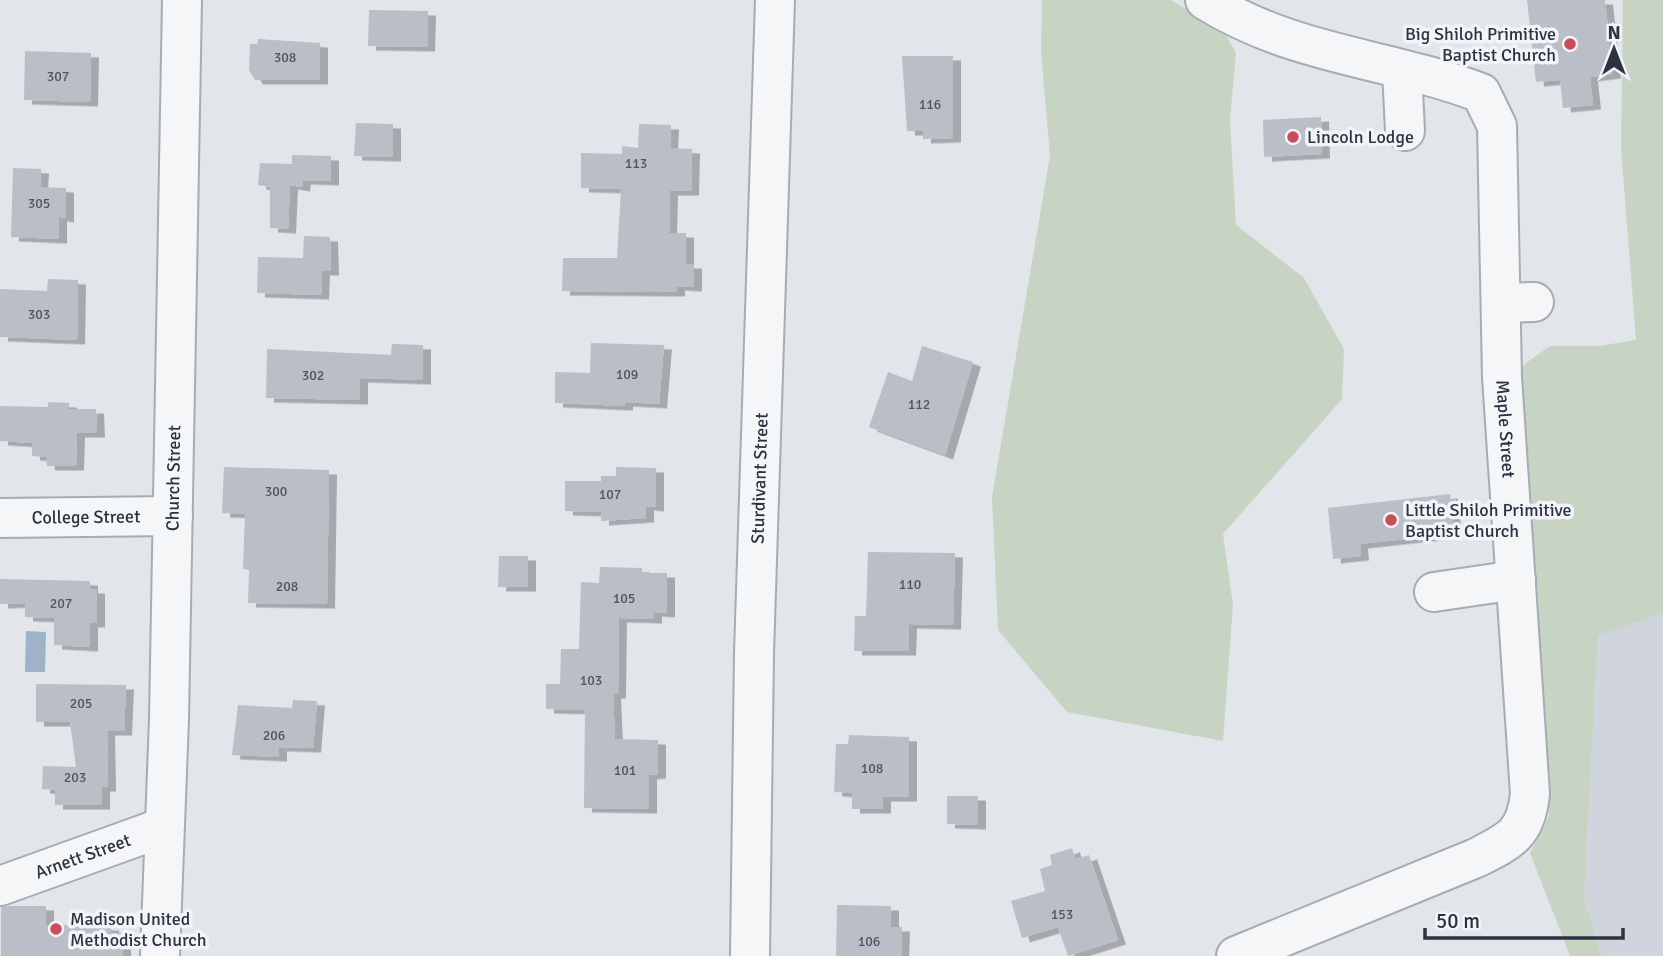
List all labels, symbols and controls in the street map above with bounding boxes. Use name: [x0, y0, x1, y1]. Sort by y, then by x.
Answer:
north arrow: [1579, 14, 1649, 84]
text: N: [1607, 21, 1621, 45]
place label: Big Shiloh Primitive Baptist Church: [1405, 23, 1556, 66]
marker: Big Shiloh Primitive Baptist Church: [1562, 36, 1578, 52]
house number: 308: [274, 49, 296, 66]
house number: 307: [47, 68, 69, 85]
house number: 116: [919, 96, 941, 113]
place label: Lincoln Lodge: [1307, 126, 1414, 148]
marker: Lincoln Lodge: [1285, 129, 1301, 145]
house number: 113: [625, 155, 647, 172]
house number: 305: [28, 195, 50, 212]
house number: 303: [28, 306, 50, 323]
house number: 109: [616, 366, 638, 383]
house number: 302: [302, 367, 324, 384]
street label: Maple Street: [1491, 379, 1520, 479]
house number: 112: [908, 396, 930, 413]
street label: Sturdivant Street: [747, 412, 773, 544]
street label: Church Street: [161, 425, 185, 531]
house number: 300: [265, 483, 287, 500]
house number: 107: [599, 486, 621, 503]
place label: Little Shiloh Primitive Baptist Church: [1405, 499, 1571, 542]
street label: College Street: [31, 505, 141, 529]
marker: Little Shiloh Primitive Baptist Church: [1383, 512, 1399, 528]
house number: 110: [899, 576, 921, 593]
house number: 208: [276, 578, 298, 595]
house number: 105: [613, 590, 635, 607]
house number: 207: [50, 595, 72, 612]
house number: 103: [580, 672, 602, 689]
house number: 205: [70, 695, 92, 712]
house number: 206: [263, 727, 285, 744]
house number: 108: [861, 760, 883, 777]
house number: 101: [614, 762, 636, 779]
house number: 203: [64, 769, 86, 786]
street label: Arnett Street: [32, 829, 134, 883]
scale bar: [1425, 897, 1623, 941]
house number: 153: [1051, 906, 1073, 923]
place label: Madison United Methodist Church: [70, 908, 207, 951]
text: 50 m: [1436, 908, 1480, 934]
marker: Madison United Methodist Church: [48, 921, 64, 937]
house number: 106: [858, 933, 880, 950]

